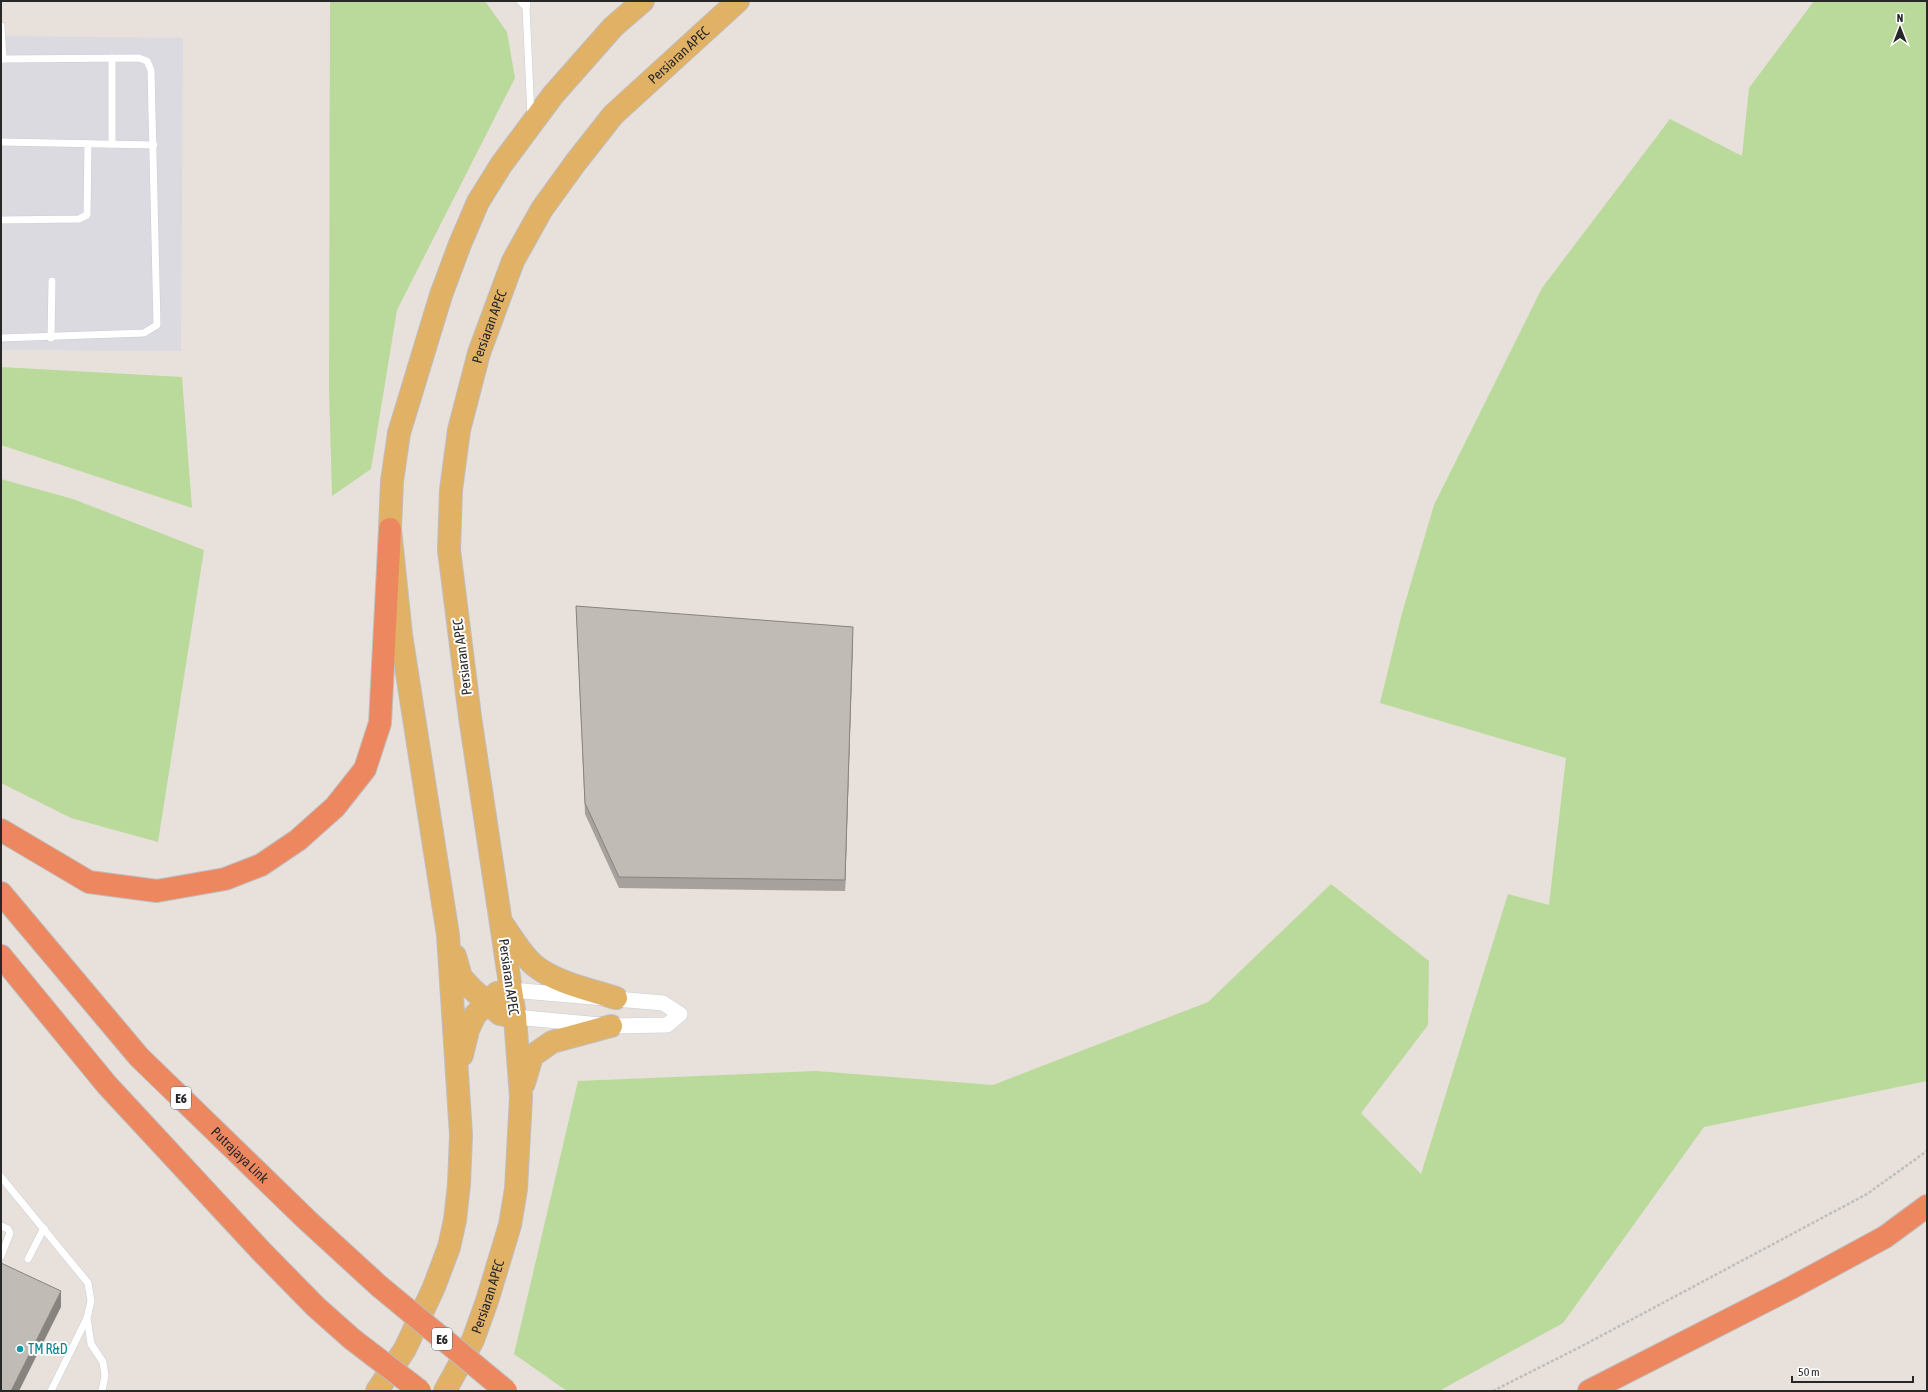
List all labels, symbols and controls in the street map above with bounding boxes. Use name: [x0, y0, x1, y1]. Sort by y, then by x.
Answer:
north arrow: [1880, 8, 1920, 48]
text: N: [1897, 12, 1903, 24]
street label: Persiaran APEC: [645, 23, 713, 87]
street label: Persiaran APEC: [469, 287, 510, 365]
street label: Persiaran APEC: [449, 617, 475, 696]
street label: Persiaran APEC: [496, 938, 522, 1017]
road number: E6: [171, 1087, 191, 1109]
street label: Putrajaya Link: [208, 1124, 272, 1186]
street label: Persiaran APEC: [468, 1257, 507, 1336]
road number: E6: [432, 1328, 452, 1350]
place label: TM R&D: [28, 1341, 68, 1357]
marker: TM R&D: [15, 1344, 25, 1354]
scale bar: [1792, 1358, 1913, 1384]
text: 50 m: [1798, 1365, 1820, 1379]

